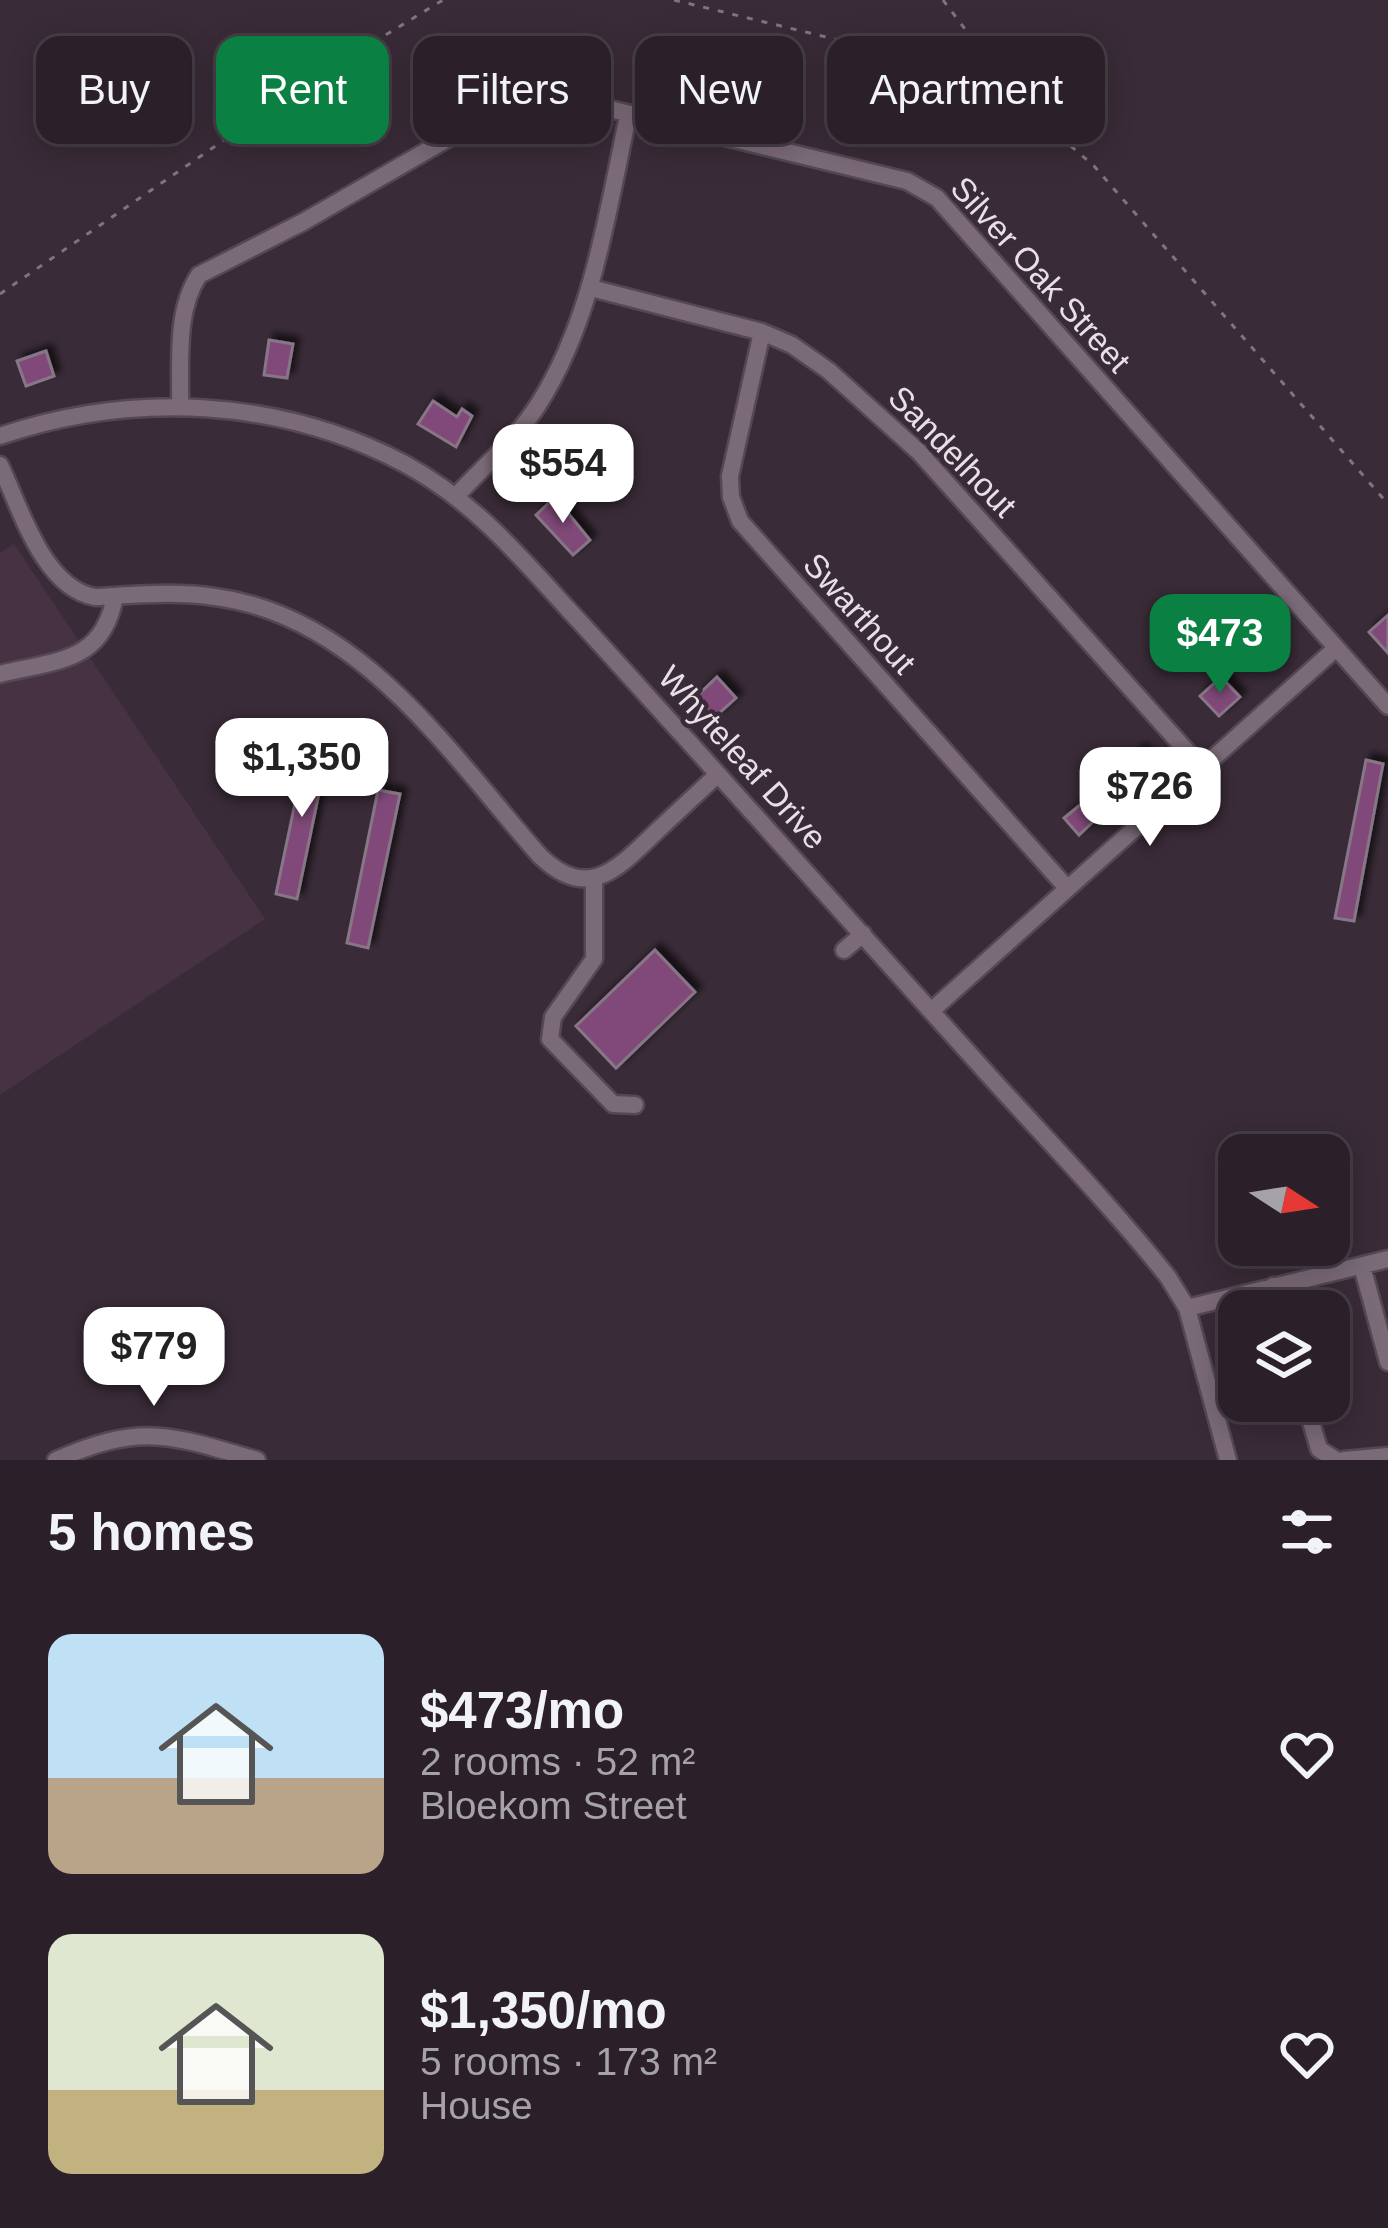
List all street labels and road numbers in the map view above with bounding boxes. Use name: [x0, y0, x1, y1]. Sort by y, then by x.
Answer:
street label: Silver Oak Street: [943, 169, 1138, 379]
street label: Sandelhout: [881, 378, 1024, 524]
street label: Swarthout: [796, 546, 923, 681]
street label: Whyteleaf Drive: [651, 658, 834, 856]

